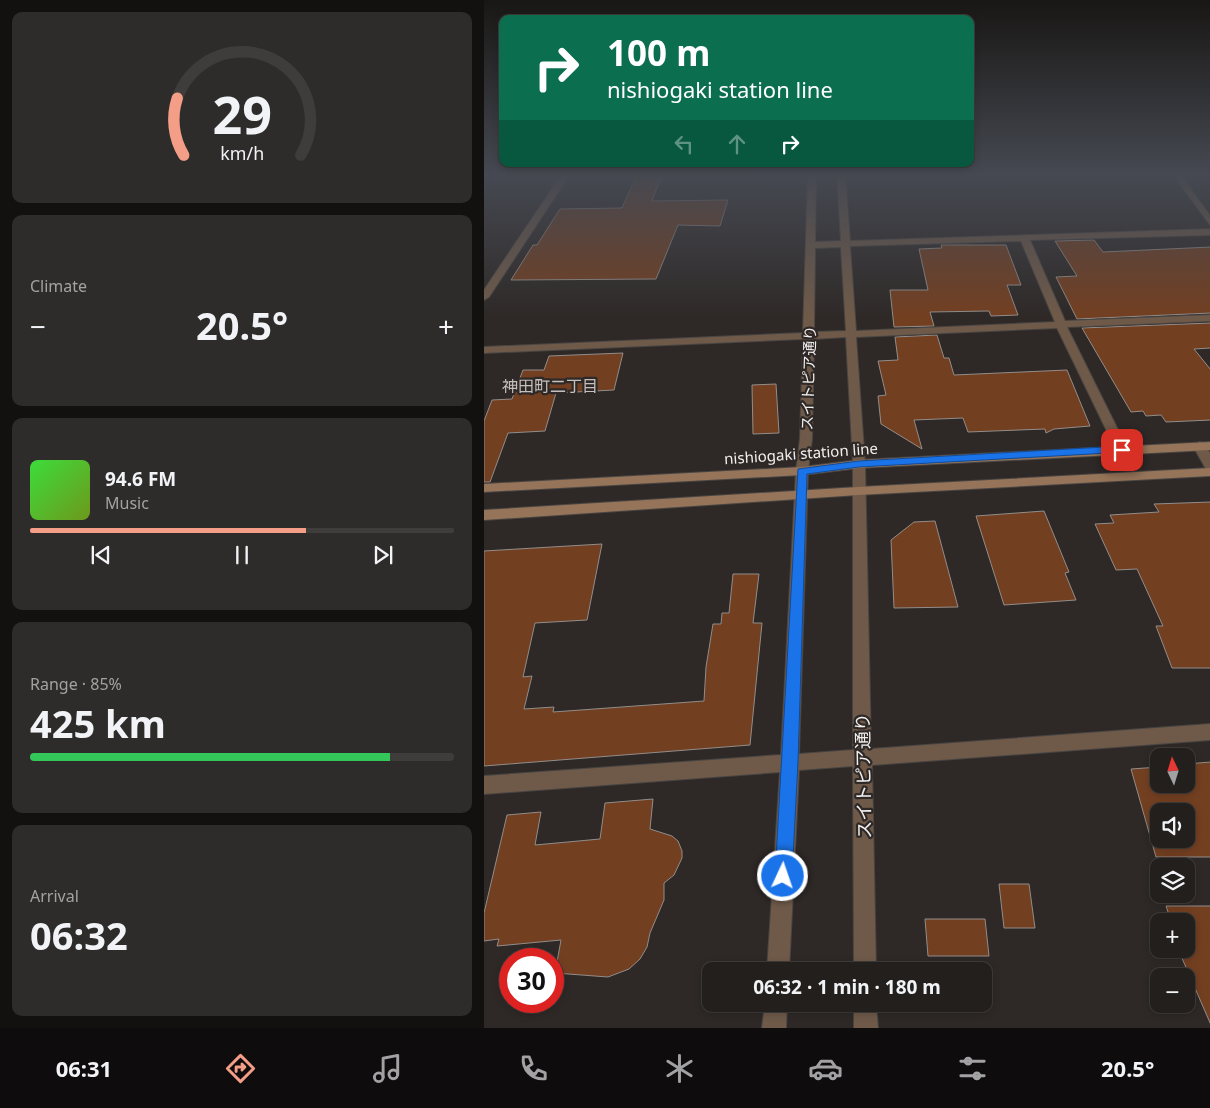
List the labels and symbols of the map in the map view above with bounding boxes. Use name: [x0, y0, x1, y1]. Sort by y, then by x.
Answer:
street label: スイトピア通り: [796, 325, 820, 431]
district label: 神田町二丁目: [502, 375, 598, 397]
pin: [1101, 429, 1143, 471]
street label: nishiogaki station line: [723, 438, 879, 468]
street label: スイトピア通り: [850, 713, 876, 839]
north arrow: [1150, 748, 1195, 792]
position arrow: [756, 849, 808, 901]
speed limit sign: 30: [499, 948, 564, 1013]

